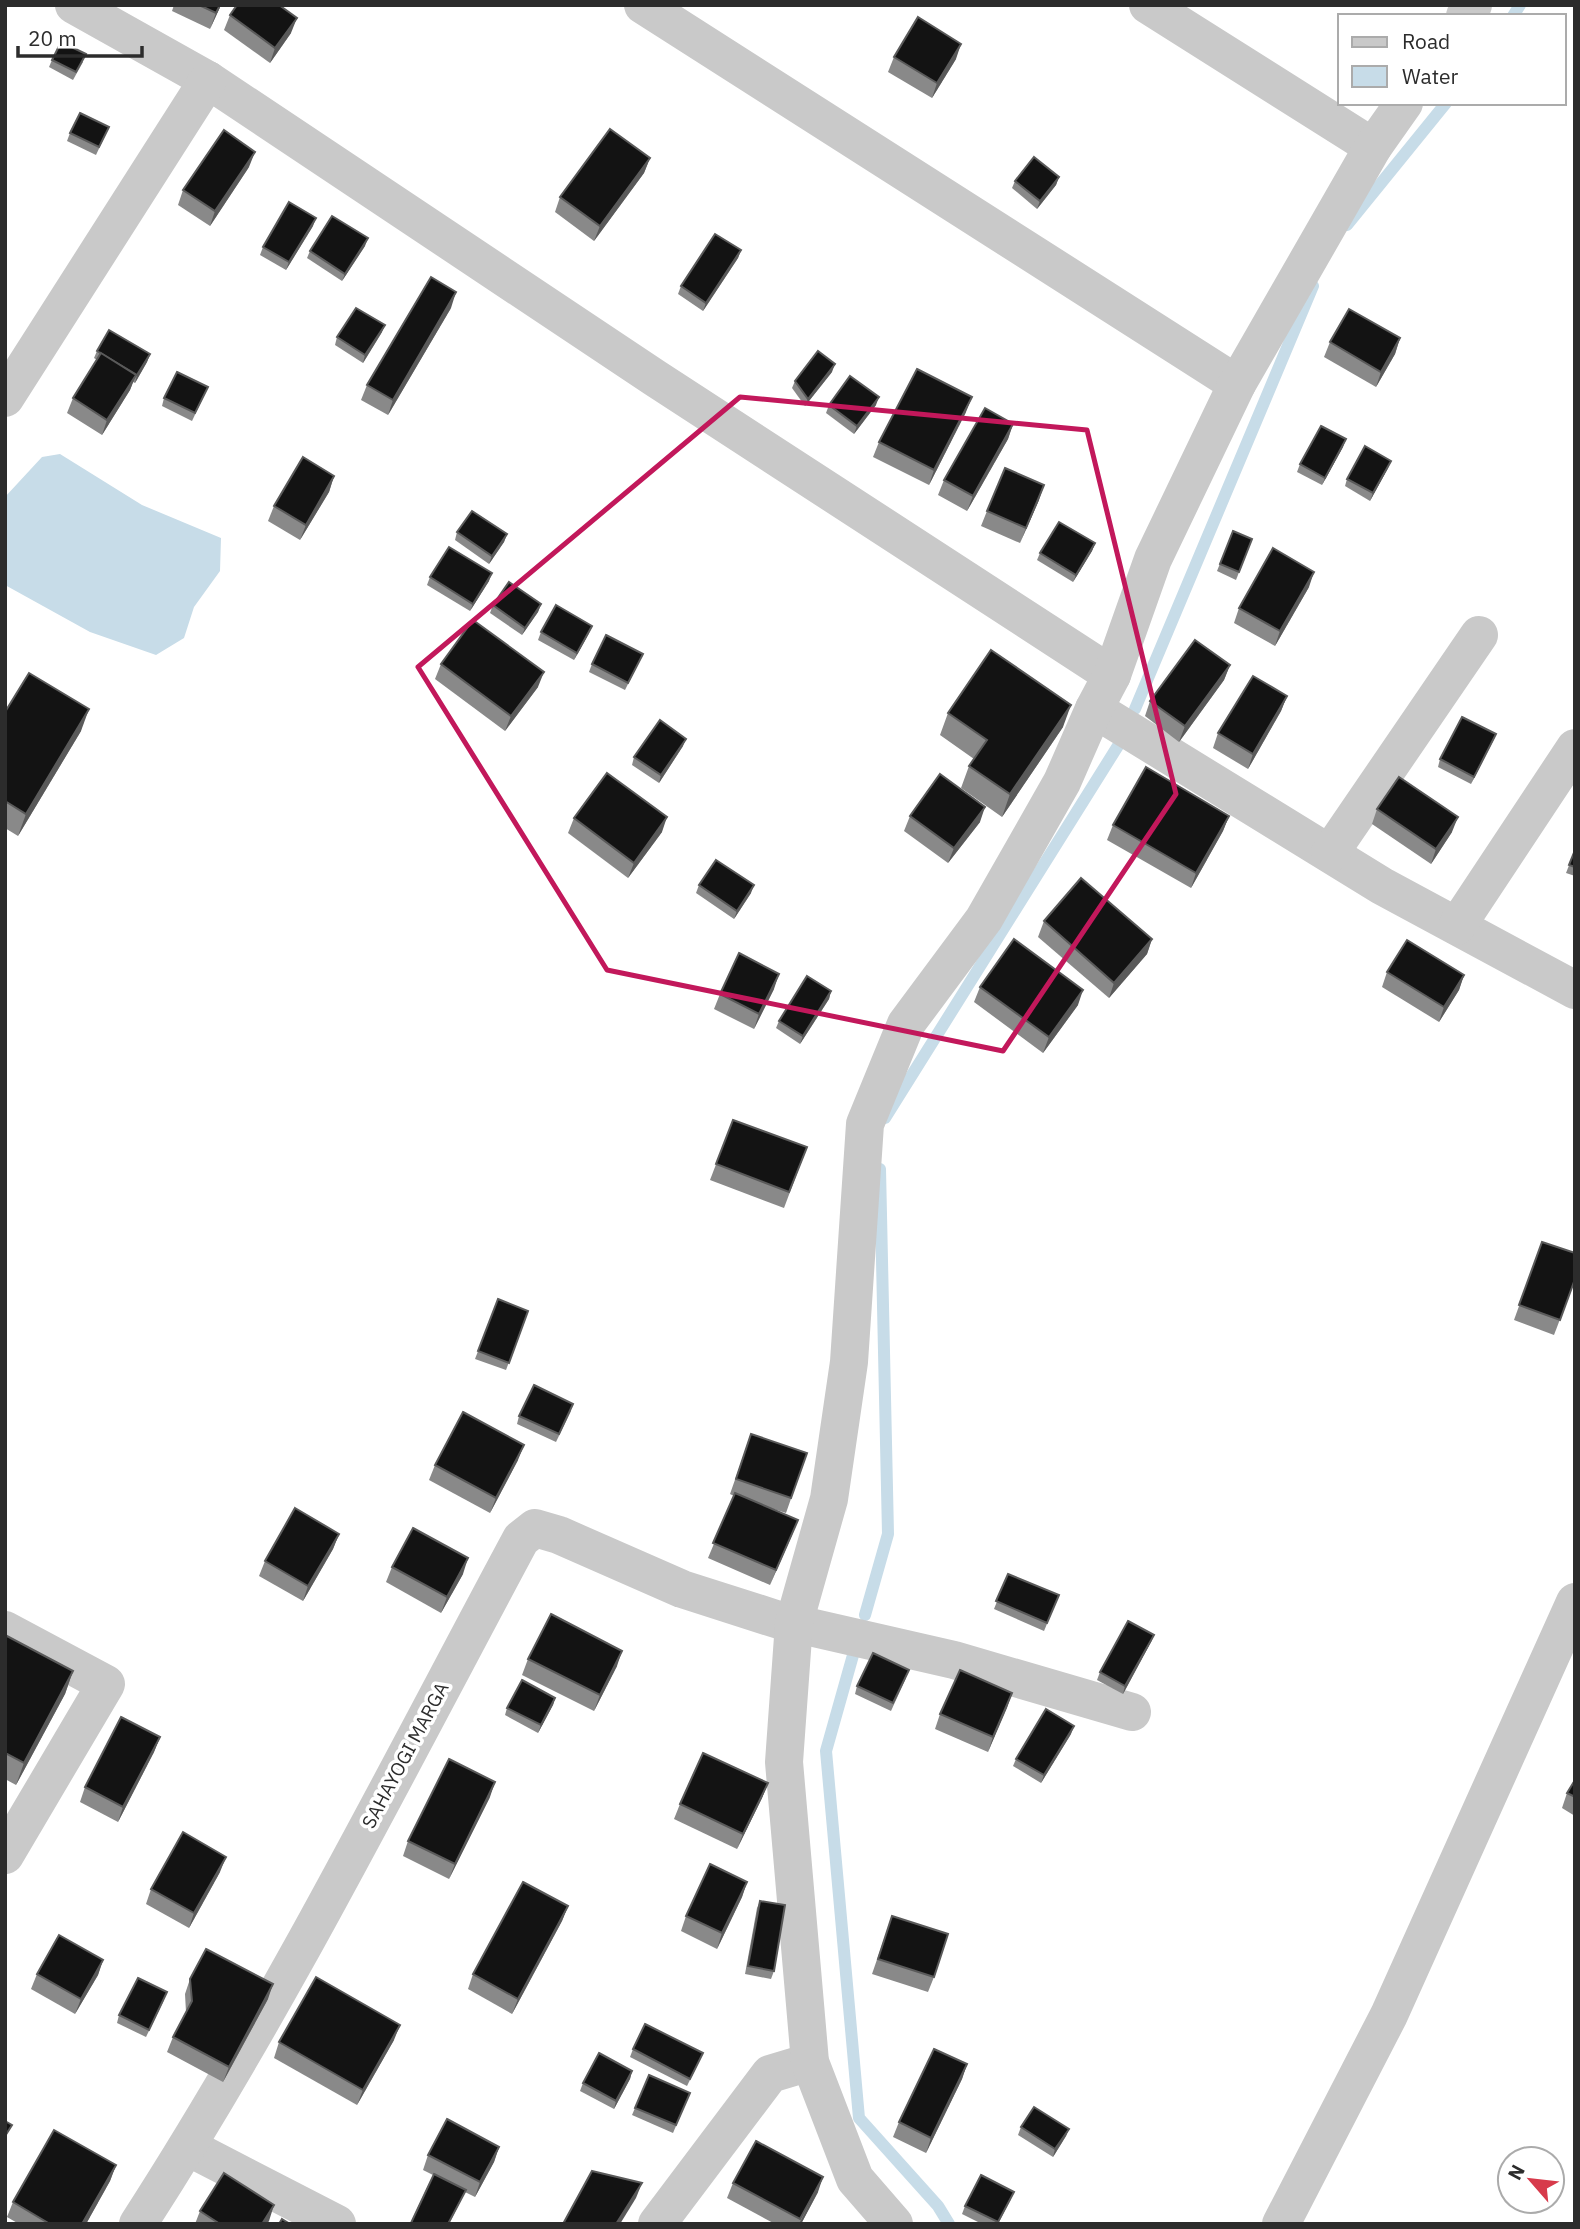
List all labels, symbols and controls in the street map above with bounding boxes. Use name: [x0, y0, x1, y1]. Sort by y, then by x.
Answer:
scale bar: [18, 14, 142, 58]
legend: [1338, 14, 1566, 105]
text: 20 m: [28, 24, 77, 52]
text: Road: [1402, 27, 1450, 55]
text: Water: [1402, 62, 1459, 90]
street label: SAHAYOGI MARGA: [356, 1678, 454, 1832]
north arrow: [1496, 2145, 1566, 2215]
text: N: [1502, 2160, 1530, 2184]

